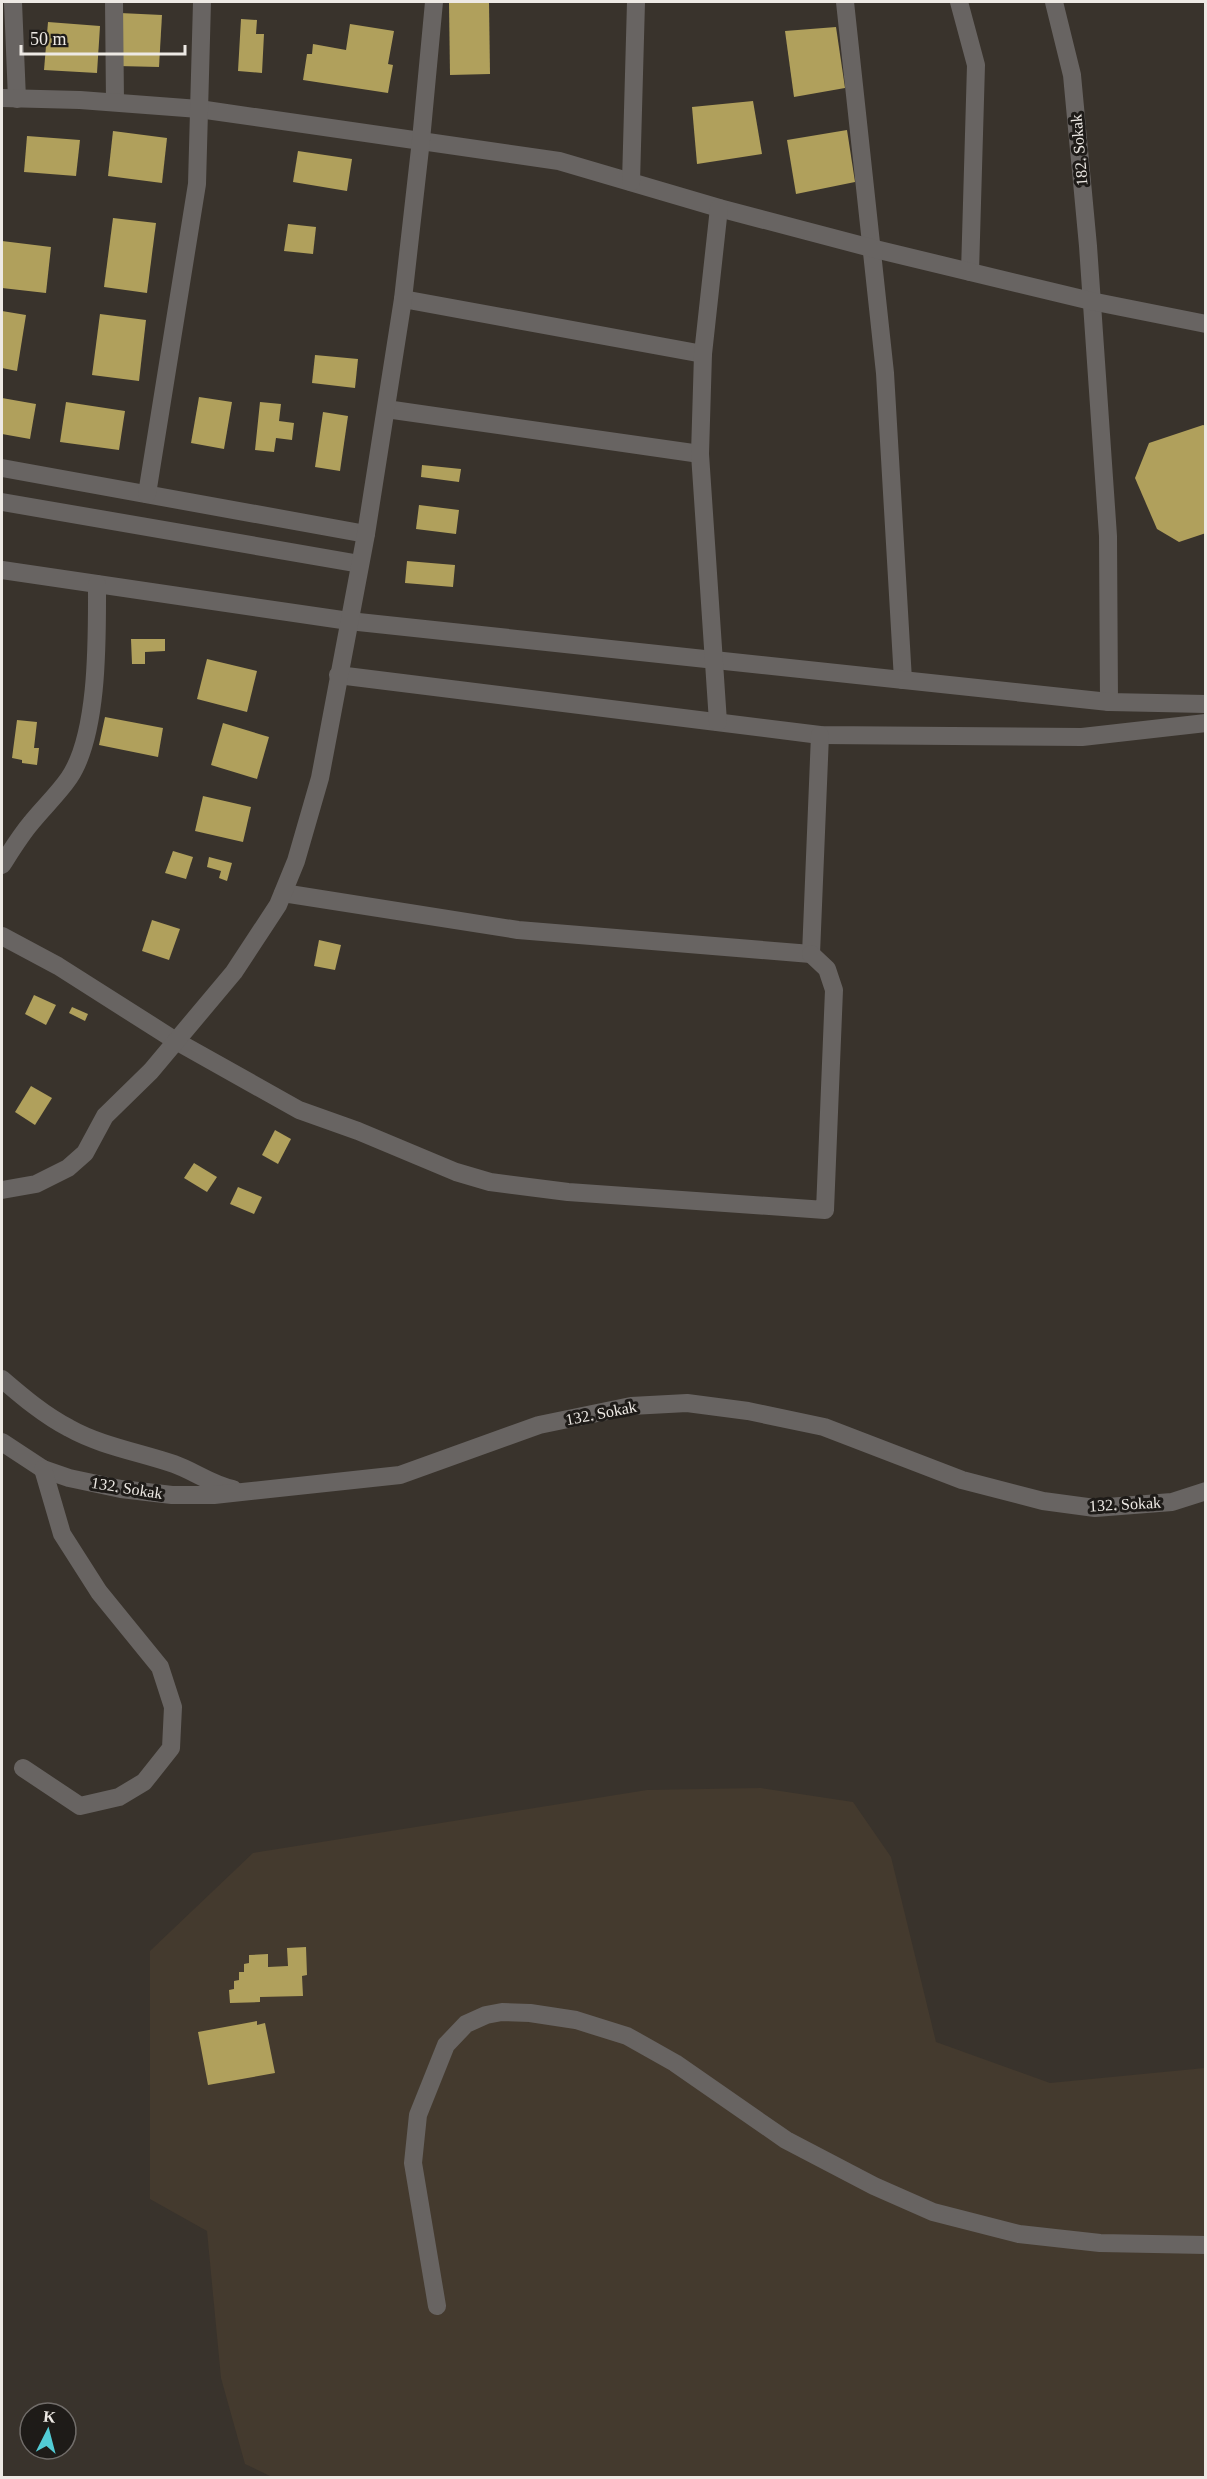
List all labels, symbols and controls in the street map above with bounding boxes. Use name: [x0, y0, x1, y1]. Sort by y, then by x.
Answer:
scale bar: [21, 18, 184, 56]
text: 50 m: [30, 29, 67, 49]
street label: 182. Sokak: [1067, 113, 1091, 187]
street label: 132. Sokak: [564, 1398, 638, 1428]
street label: 132. Sokak: [90, 1474, 164, 1502]
street label: 132. Sokak: [1089, 1494, 1161, 1514]
north arrow: [18, 2401, 78, 2461]
text: K: [42, 2407, 57, 2426]

